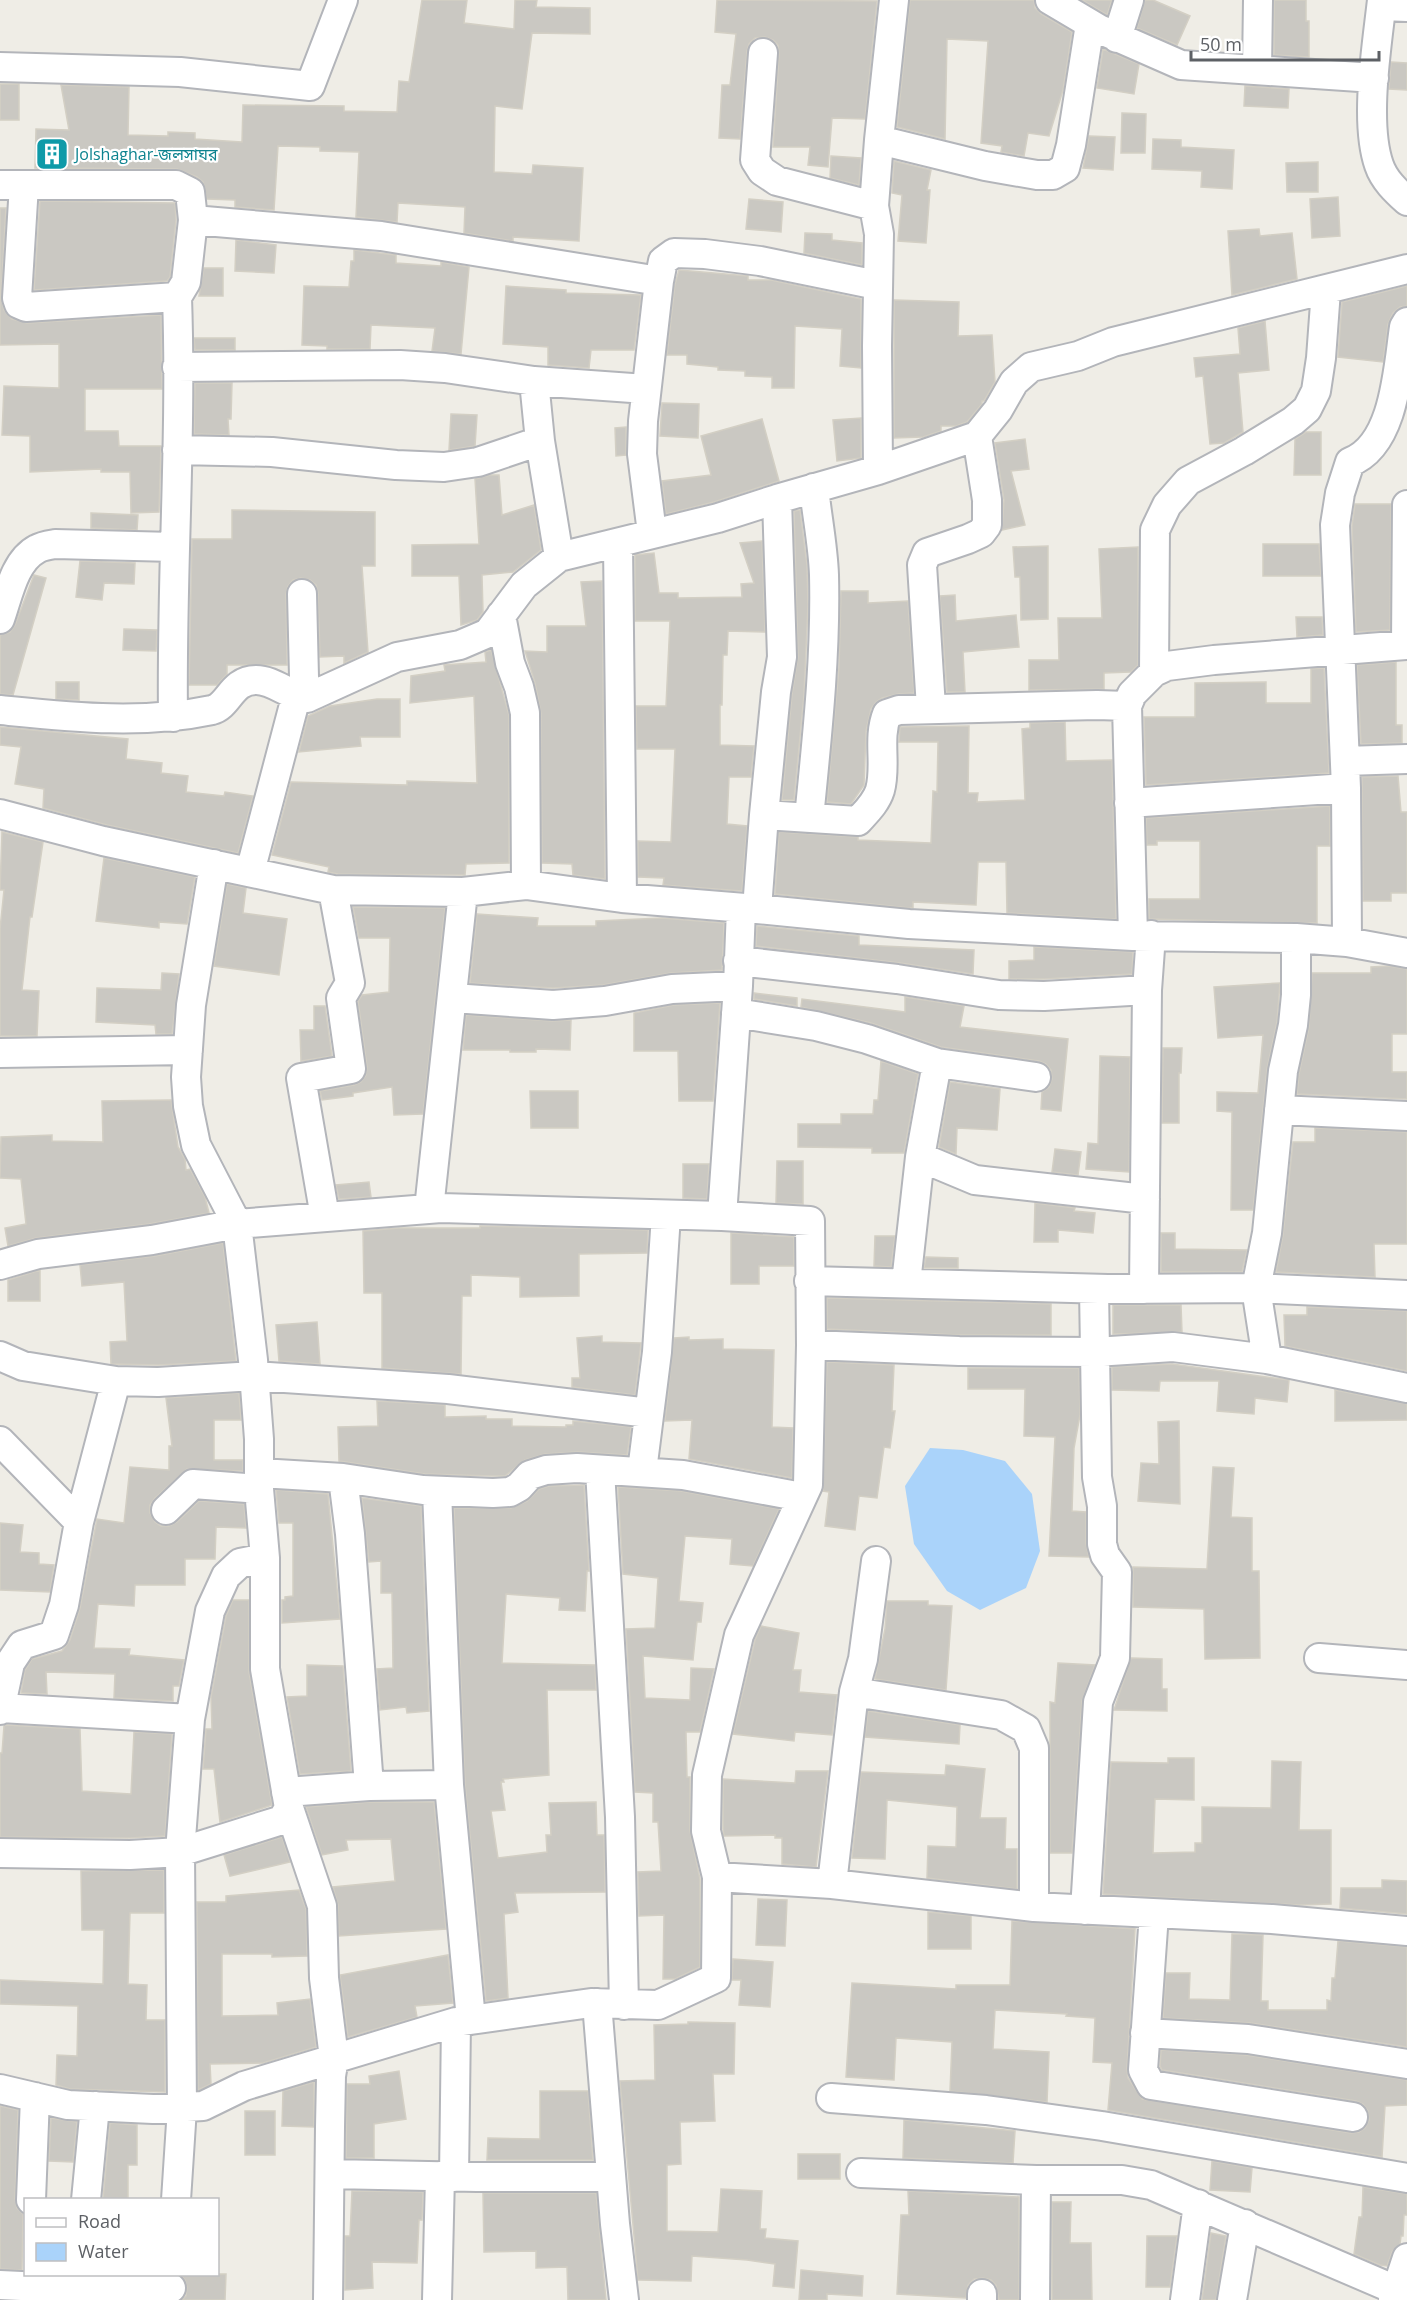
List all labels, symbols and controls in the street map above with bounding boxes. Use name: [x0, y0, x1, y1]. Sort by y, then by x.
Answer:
scale bar: [1191, 24, 1378, 62]
text: 50 m: [1200, 32, 1242, 56]
building icon: Jolshaghar-জলসাঘর: [34, 136, 70, 172]
place label: Jolshaghar-জলসাঘর: [73, 143, 218, 165]
legend: [24, 2198, 219, 2276]
text: Road: [78, 2209, 121, 2233]
text: Water: [78, 2239, 129, 2263]

